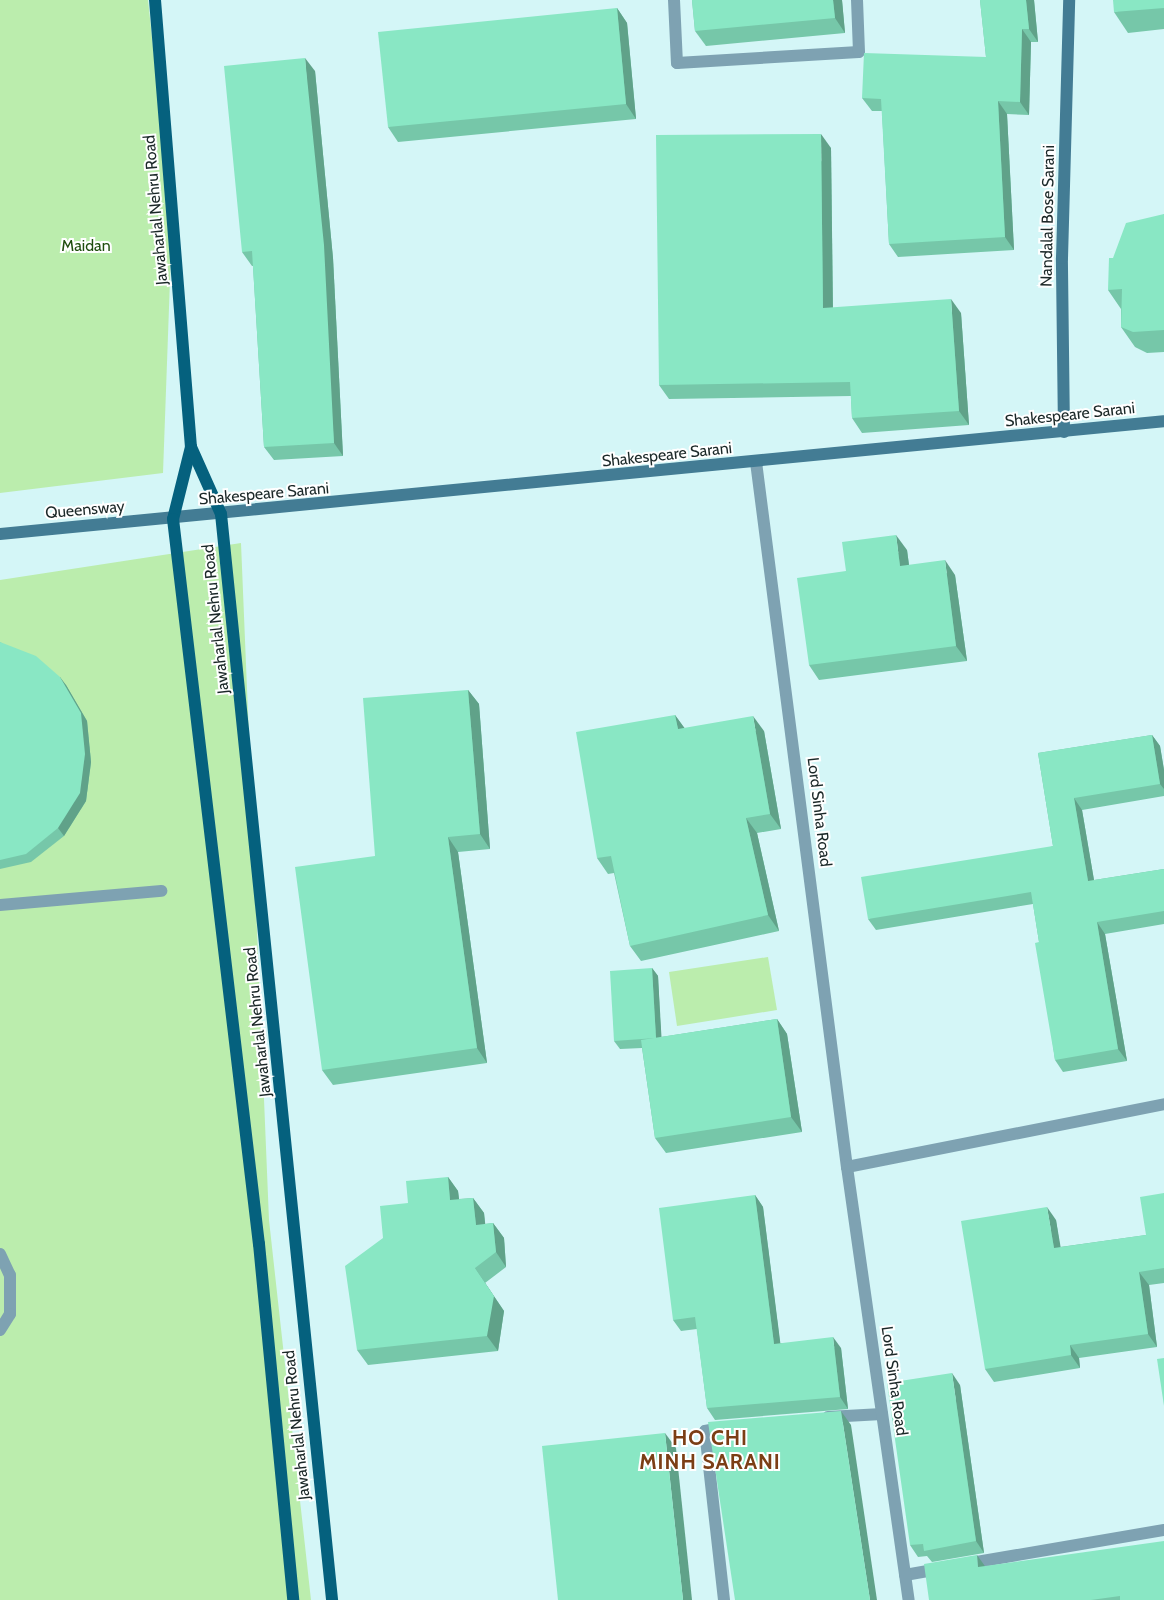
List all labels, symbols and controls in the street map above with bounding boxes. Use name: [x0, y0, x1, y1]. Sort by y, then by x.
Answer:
street label: Jawaharlal Nehru Road: [140, 134, 172, 286]
street label: Nandalal Bose Sarani: [1037, 145, 1059, 287]
park label: Maidan: [61, 236, 111, 256]
street label: Shakespeare Sarani: [1004, 399, 1136, 431]
street label: Shakespeare Sarani: [601, 439, 733, 471]
street label: Shakespeare Sarani: [198, 479, 330, 509]
street label: Queensway: [45, 497, 125, 523]
street label: Jawaharlal Nehru Road: [199, 543, 233, 695]
street label: Lord Sinha Road: [803, 756, 835, 868]
street label: Jawaharlal Nehru Road: [241, 946, 275, 1098]
street label: Lord Sinha Road: [877, 1325, 911, 1437]
street label: Jawaharlal Nehru Road: [280, 1349, 314, 1501]
district label: HO CHI MINH SARANI: [638, 1425, 782, 1475]

